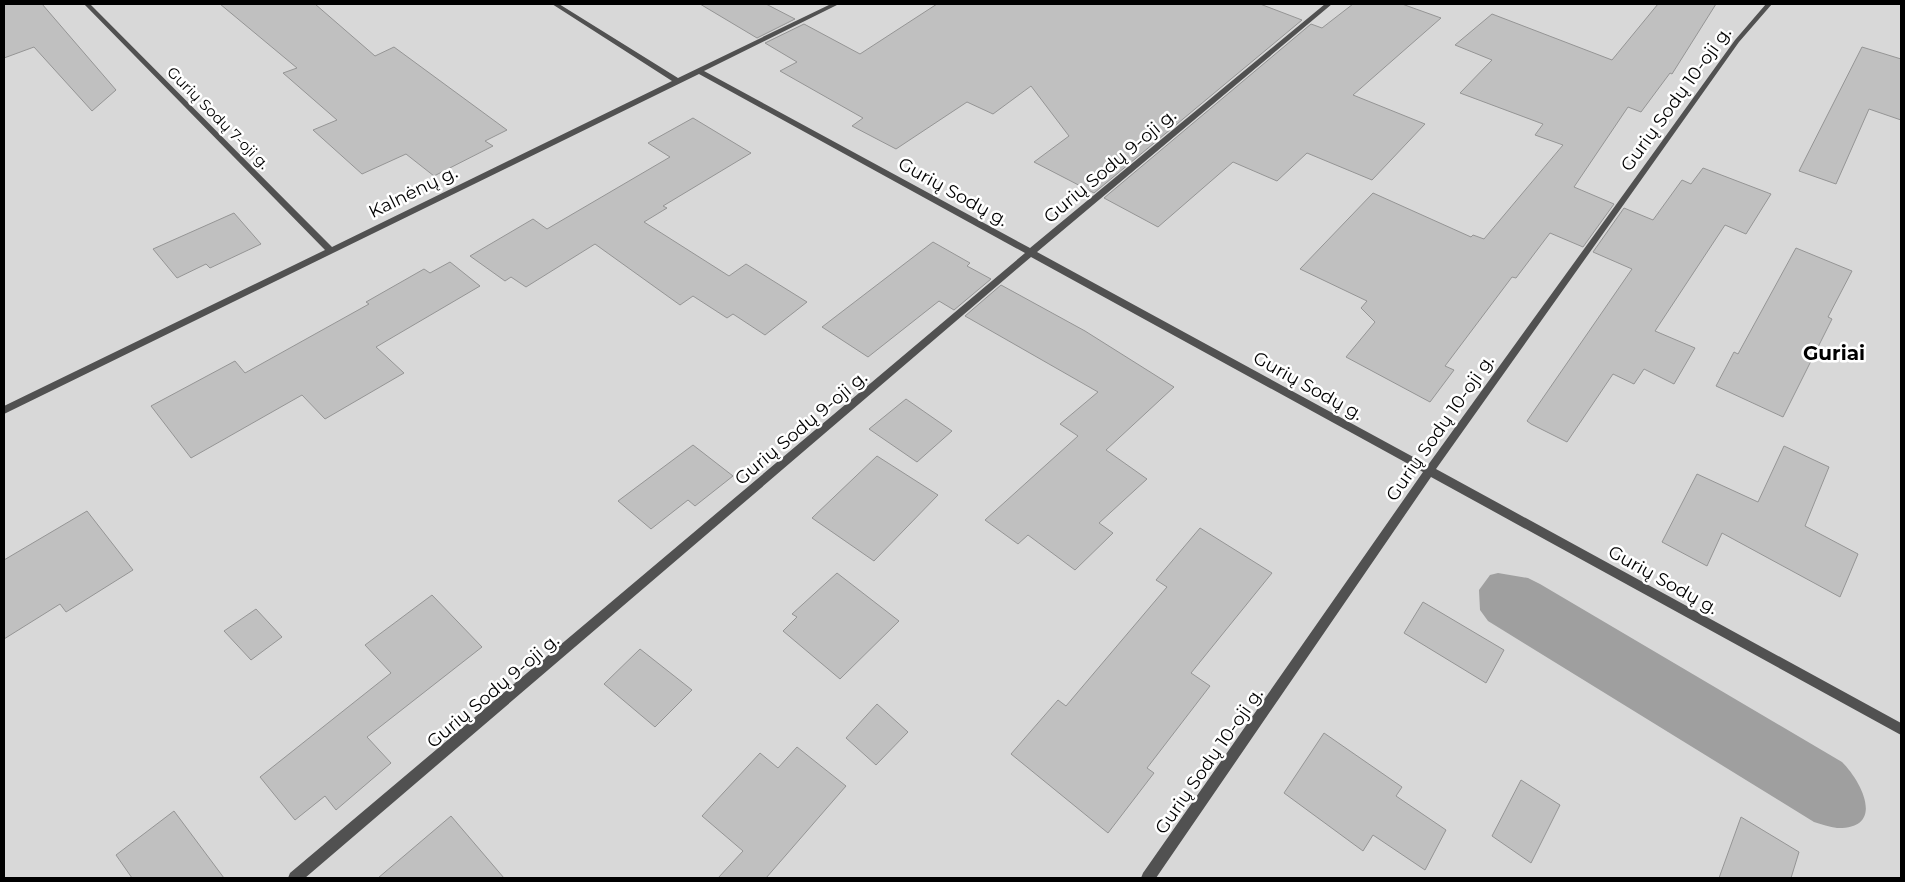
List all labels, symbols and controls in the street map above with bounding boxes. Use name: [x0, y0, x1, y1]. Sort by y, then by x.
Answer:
street label: Gurių Sodų 10-oji g.: [1616, 22, 1736, 176]
street label: Gurių Sodų 7-oji g.: [163, 62, 274, 173]
street label: Gurių Sodų 9-oji g.: [1039, 104, 1181, 228]
street label: Gurių Sodų g.: [894, 153, 1012, 231]
street label: Kalnėnų g.: [365, 161, 461, 223]
district label: Guriai: [1803, 341, 1865, 365]
street label: Gurių Sodų g.: [1249, 347, 1367, 425]
street label: Gurių Sodų 10-oji g.: [1381, 351, 1499, 505]
street label: Gurių Sodų 9-oji g.: [730, 366, 872, 490]
street label: Gurių Sodų g.: [1604, 541, 1722, 619]
street label: Gurių Sodų 9-oji g.: [422, 629, 564, 753]
street label: Gurių Sodų 10-oji g.: [1150, 684, 1268, 838]

